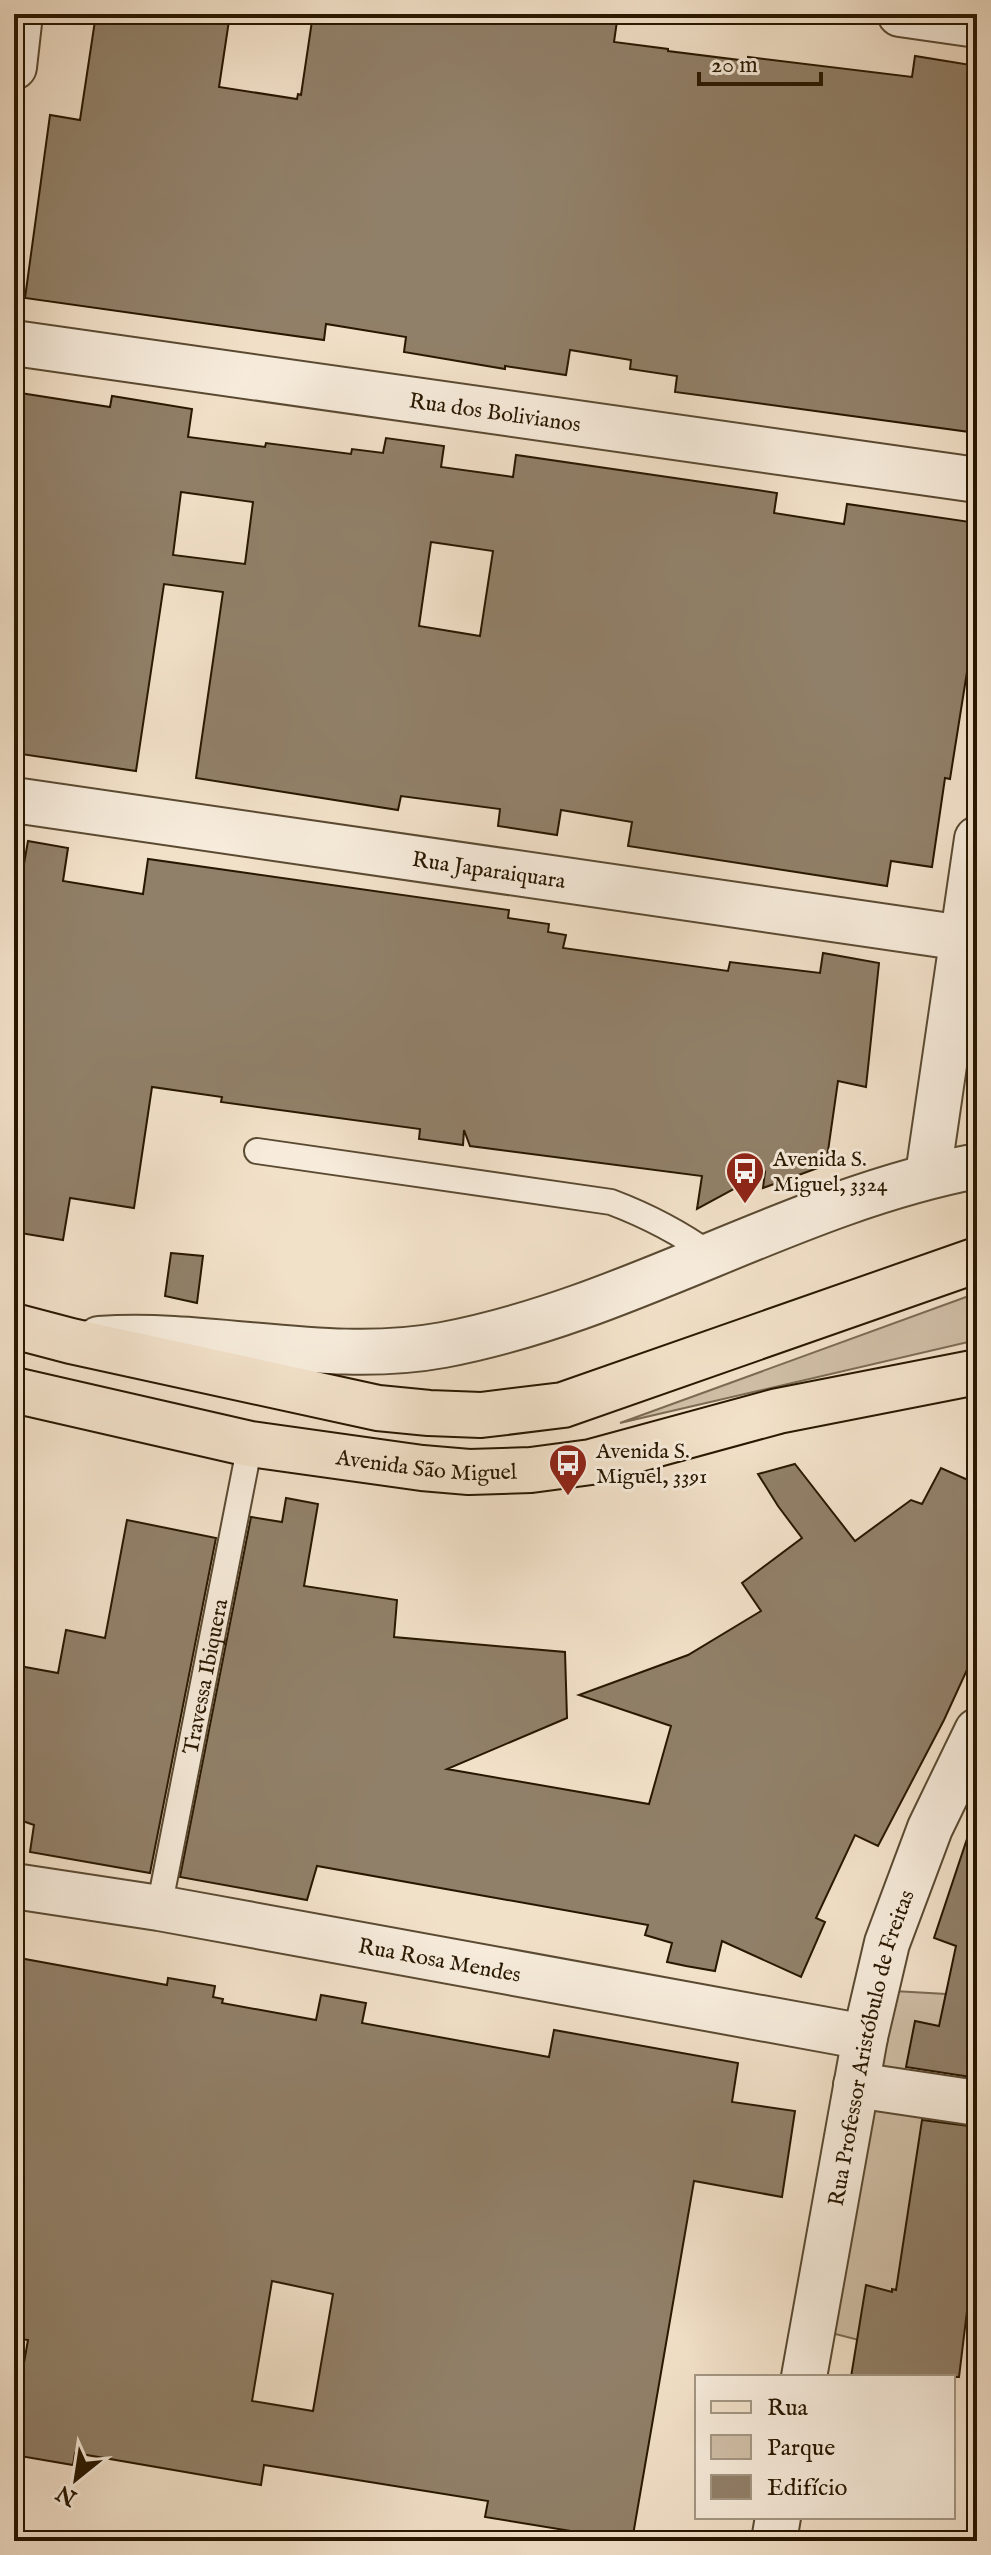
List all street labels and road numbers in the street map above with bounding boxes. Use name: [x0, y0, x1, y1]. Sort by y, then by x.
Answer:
street label: Rua dos Bolivianos: [407, 387, 583, 439]
street label: Rua Japaraiquara: [410, 846, 568, 896]
street label: Avenida São Miguel: [333, 1444, 517, 1488]
street label: Travessa Ibiquera: [177, 1596, 235, 1757]
street label: Rua Professor Aristóbulo de Freitas: [823, 1886, 922, 2209]
street label: Rua Rosa Mendes: [356, 1933, 523, 1990]

